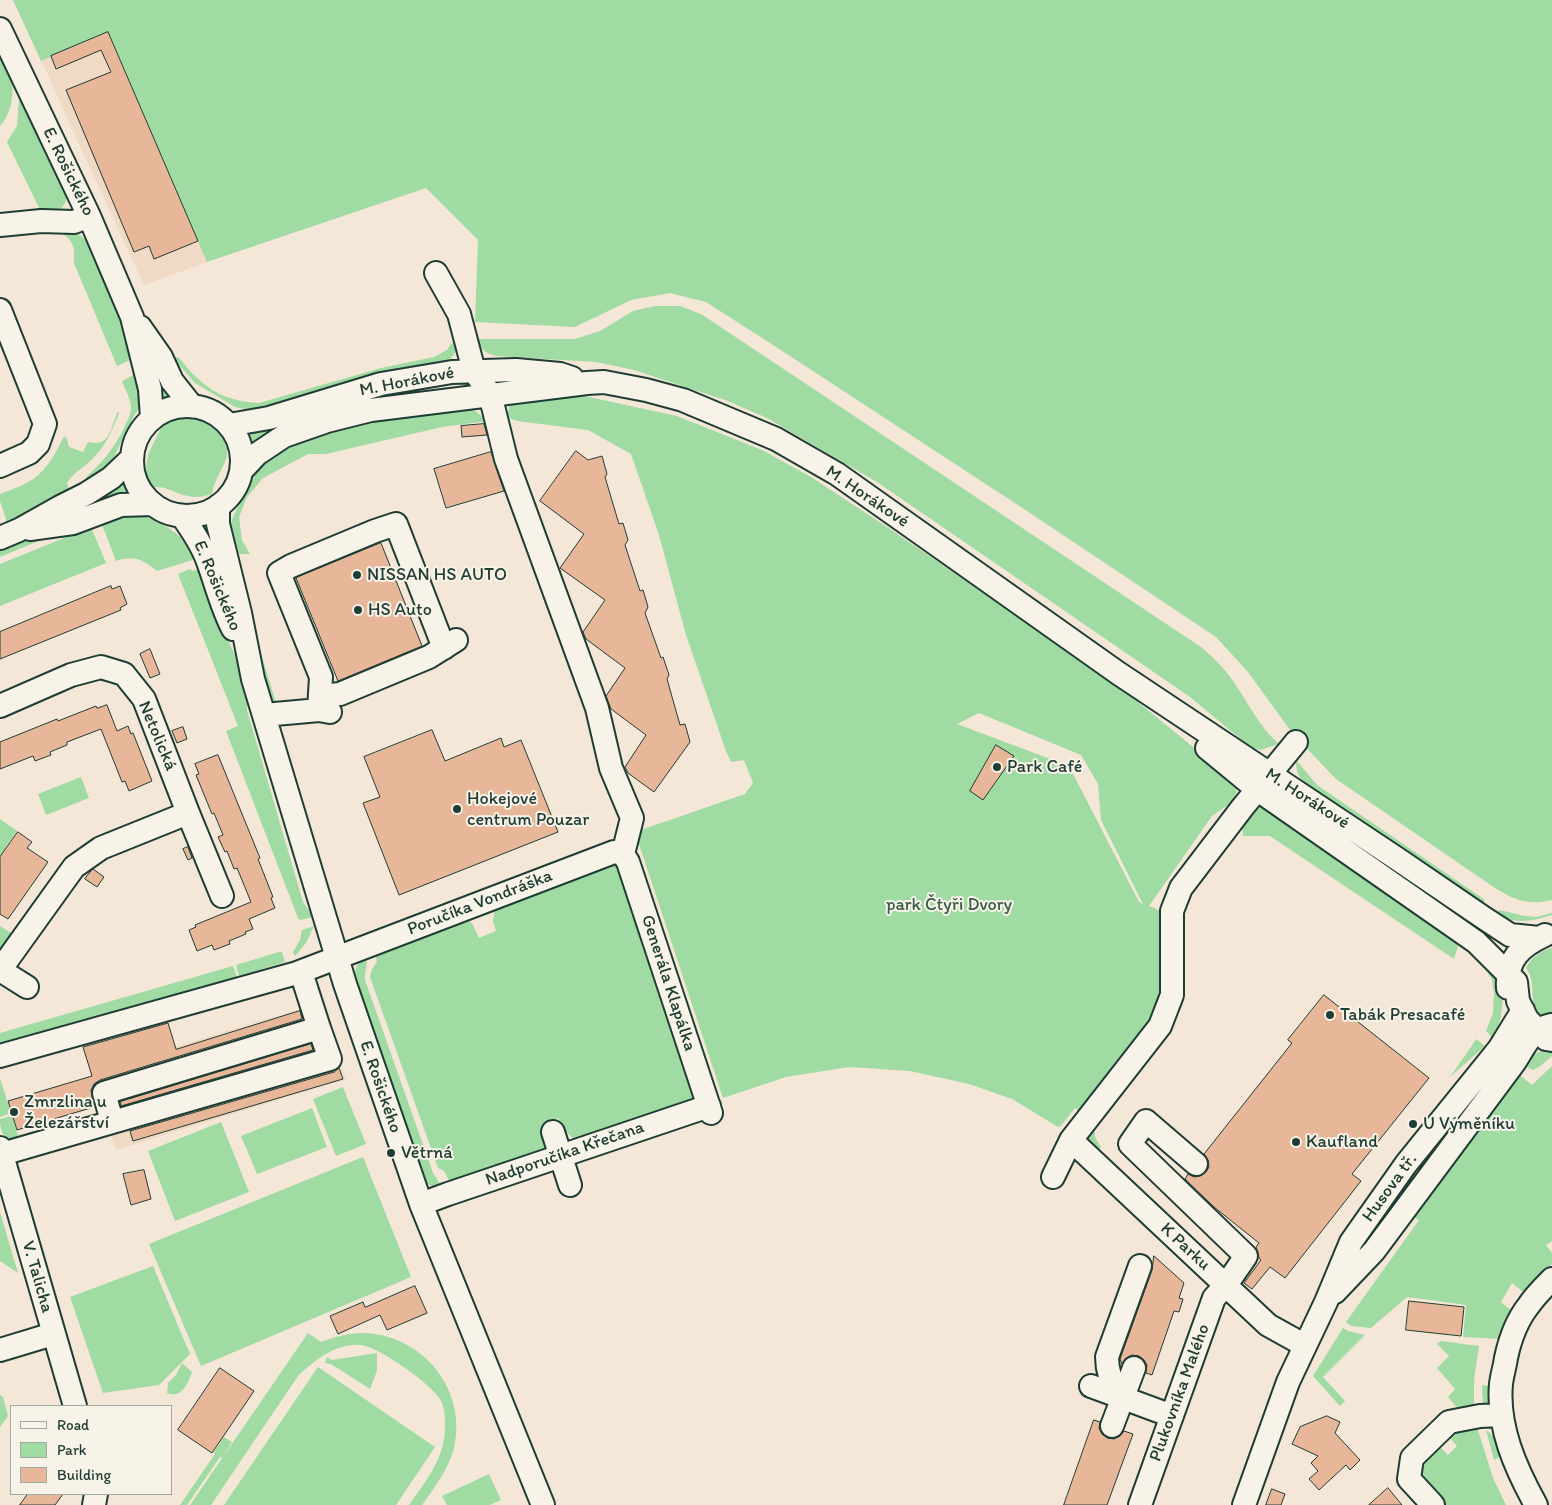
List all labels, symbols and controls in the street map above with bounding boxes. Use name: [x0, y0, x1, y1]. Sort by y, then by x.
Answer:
street label: E. Rošického: [37, 124, 99, 220]
street label: M. Horákové: [358, 362, 456, 402]
street label: M. Horákové: [821, 461, 913, 533]
street label: E. Rošického: [188, 538, 246, 634]
place label: NISSAN HS AUTO: [367, 564, 507, 586]
marker: NISSAN HS AUTO: [351, 569, 363, 581]
place label: HS Auto: [368, 599, 432, 621]
marker: HS Auto: [352, 604, 364, 616]
street label: Netolická: [133, 698, 181, 774]
place label: Park Café: [1007, 756, 1082, 778]
marker: Park Café: [991, 761, 1003, 773]
street label: M. Horákové: [1261, 764, 1353, 834]
place label: Hokejové centrum Pouzar: [467, 788, 589, 831]
marker: Hokejové centrum Pouzar: [451, 803, 463, 815]
street label: Poručíka Vondráška: [404, 865, 556, 941]
park label: park Čtyři Dvory: [886, 894, 1012, 916]
street label: Generála Klapálka: [636, 912, 700, 1054]
place label: Tabák Presacafé: [1340, 1004, 1465, 1026]
marker: Tabák Presacafé: [1324, 1009, 1336, 1021]
street label: E. Rošického: [354, 1038, 406, 1136]
place label: Zmrzlina u Železářství: [24, 1091, 109, 1134]
marker: Zmrzlina u Železářství: [8, 1106, 20, 1118]
place label: U Výměníku: [1423, 1113, 1515, 1135]
street label: Nadporučíka Křečana: [483, 1117, 647, 1191]
marker: U Výměníku: [1407, 1118, 1419, 1130]
place label: Kaufland: [1306, 1131, 1378, 1153]
marker: Kaufland: [1290, 1136, 1302, 1148]
place label: Větrná: [401, 1142, 453, 1164]
marker: Větrná: [385, 1147, 397, 1159]
street label: Husova tř.: [1358, 1149, 1422, 1227]
street label: K Parku: [1155, 1218, 1215, 1276]
street label: V. Talicha: [16, 1239, 58, 1315]
street label: Plukovníka Malého: [1145, 1321, 1215, 1465]
legend: [10, 1405, 172, 1495]
text: Road: [57, 1416, 89, 1434]
text: Park: [57, 1441, 87, 1459]
text: Building: [57, 1466, 111, 1484]

